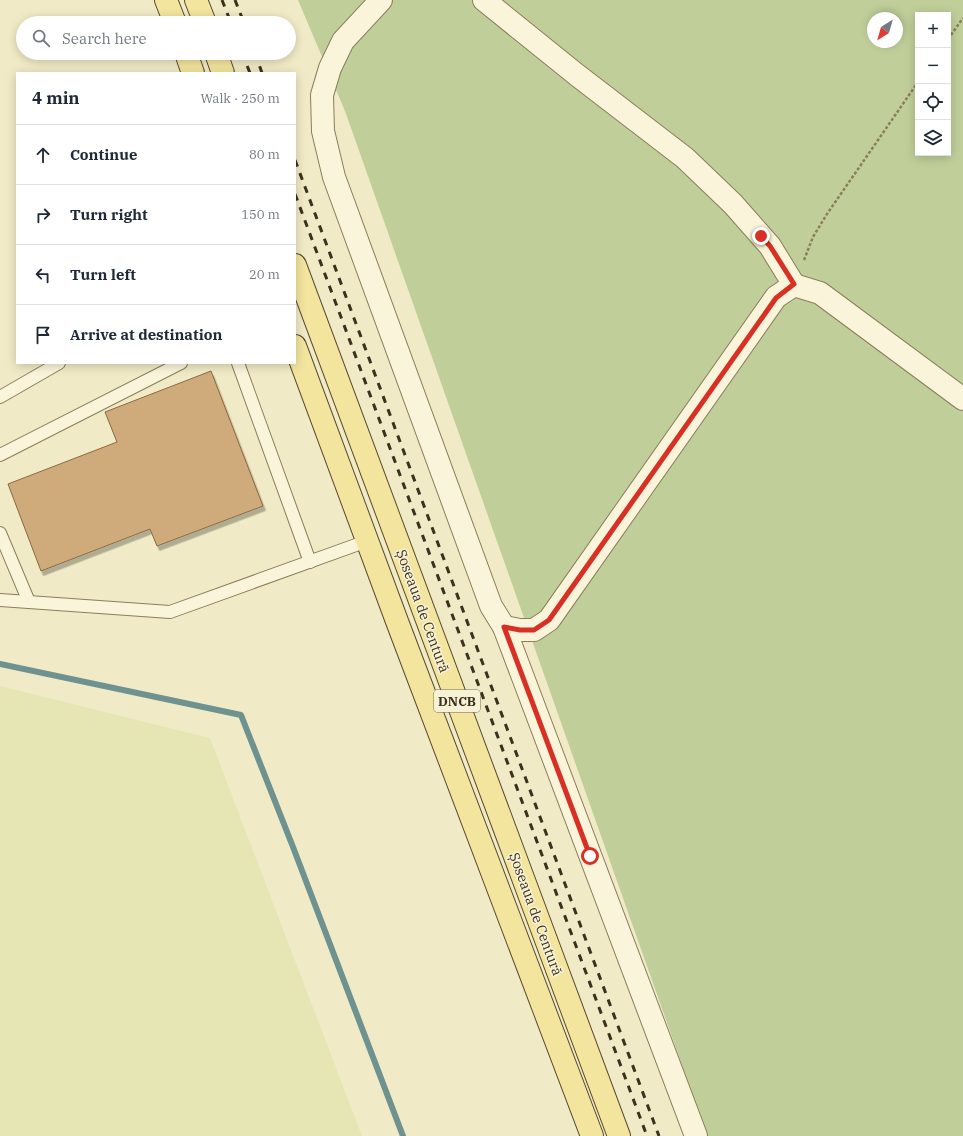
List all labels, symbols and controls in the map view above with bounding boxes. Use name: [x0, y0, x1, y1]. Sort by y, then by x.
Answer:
north arrow: [867, 12, 903, 48]
map controls: [915, 12, 951, 156]
button: +: [915, 12, 951, 48]
search box: [16, 16, 296, 60]
icon: search: [30, 27, 52, 49]
text: Search here: [62, 29, 147, 48]
button: −: [915, 48, 951, 84]
button: locate: [915, 84, 951, 120]
text: 4 min: [32, 87, 80, 109]
text: Walk · 250 m: [201, 90, 280, 107]
button: layers: [915, 120, 951, 156]
icon: ahead: [32, 144, 54, 166]
text: Continue: [70, 145, 137, 164]
text: 80 m: [249, 146, 280, 163]
icon: right: [32, 204, 54, 226]
text: Turn right: [70, 205, 148, 224]
text: 150 m: [241, 206, 280, 223]
route end: [752, 227, 770, 245]
icon: left: [32, 264, 54, 286]
text: Turn left: [70, 265, 136, 284]
text: 20 m: [249, 266, 280, 283]
icon: arrive: [32, 324, 54, 346]
text: Arrive at destination: [70, 325, 222, 344]
street label: Șoseaua de Centură: [392, 547, 454, 675]
road number: DNCB: [434, 690, 480, 712]
route start: [581, 847, 599, 865]
street label: Șoseaua de Centură: [505, 850, 567, 978]

